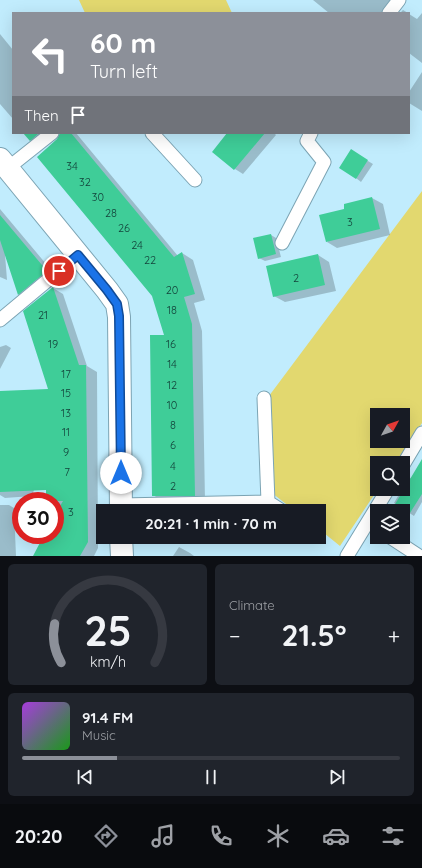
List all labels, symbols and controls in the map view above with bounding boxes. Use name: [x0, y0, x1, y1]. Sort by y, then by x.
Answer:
text: 60 m: [90, 25, 156, 60]
icon: left: [24, 28, 76, 80]
text: Turn left: [90, 60, 158, 83]
icon: arrive: [67, 104, 89, 126]
text: Then: [24, 106, 59, 125]
house number: 34: [66, 159, 78, 173]
house number: 32: [79, 175, 91, 189]
house number: 30: [92, 190, 104, 204]
house number: 28: [105, 206, 117, 220]
house number: 3: [347, 215, 353, 229]
house number: 26: [118, 221, 130, 235]
house number: 24: [131, 238, 143, 252]
house number: 22: [144, 253, 156, 267]
pin: [42, 254, 76, 288]
icon: arrive: [48, 260, 70, 282]
house number: 2: [293, 271, 299, 285]
house number: 20: [166, 283, 178, 297]
house number: 18: [167, 303, 177, 317]
house number: 21: [38, 308, 48, 322]
house number: 19: [48, 337, 58, 351]
house number: 16: [166, 337, 176, 351]
house number: 14: [167, 357, 177, 371]
house number: 17: [61, 367, 71, 381]
house number: 12: [167, 378, 177, 392]
house number: 15: [61, 386, 71, 400]
house number: 10: [167, 398, 177, 412]
house number: 13: [61, 406, 71, 420]
north arrow: [370, 408, 410, 448]
map controls: [370, 408, 410, 544]
house number: 8: [170, 418, 176, 432]
house number: 11: [62, 425, 70, 439]
house number: 6: [170, 438, 176, 452]
house number: 9: [63, 445, 69, 459]
position arrow: [100, 452, 142, 494]
button: search: [370, 456, 410, 496]
house number: 4: [170, 459, 176, 473]
house number: 7: [64, 465, 70, 479]
house number: 2: [170, 479, 176, 493]
speed limit sign: 30: [12, 492, 64, 544]
button: layers: [370, 504, 410, 544]
house number: 3: [68, 505, 74, 519]
text: 20:21 · 1 min · 70 m: [145, 514, 277, 533]
text: Climate: [229, 597, 275, 613]
text: 25: [84, 603, 131, 655]
text: 21.5°: [281, 616, 347, 654]
text: −: [229, 622, 240, 650]
text: +: [388, 622, 400, 650]
text: km/h: [89, 652, 126, 670]
text: 91.4 FM: [82, 708, 133, 727]
text: Music: [82, 727, 116, 743]
icon: previous: [74, 766, 96, 788]
icon: pause: [200, 766, 222, 788]
icon: next: [326, 766, 348, 788]
icon: directions: [92, 822, 120, 850]
icon: music: [149, 822, 177, 850]
icon: phone: [207, 822, 235, 850]
icon: climate: [264, 822, 292, 850]
icon: car: [322, 822, 350, 850]
icon: filters: [379, 822, 407, 850]
text: 20:20: [15, 825, 62, 848]

